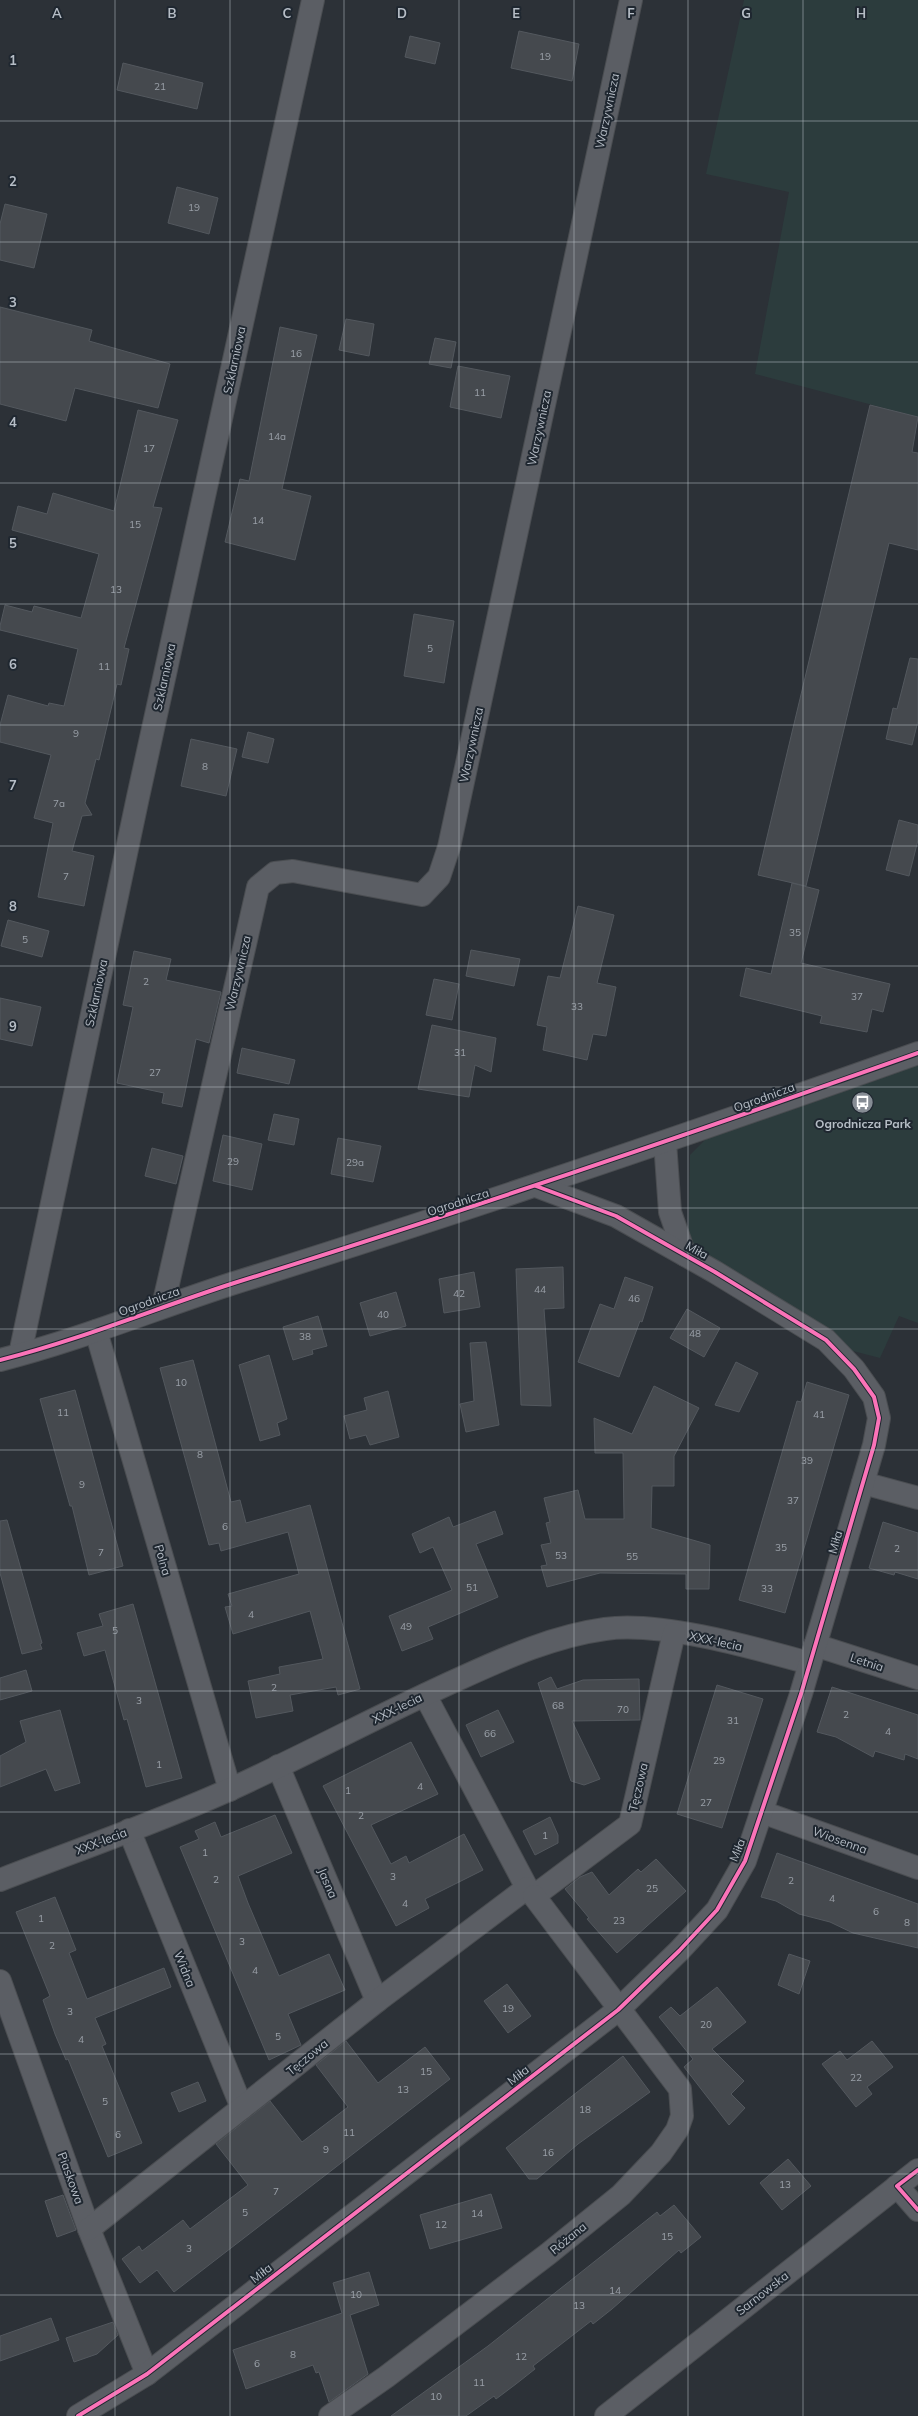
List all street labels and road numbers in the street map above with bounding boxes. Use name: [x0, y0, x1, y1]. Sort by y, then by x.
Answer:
street label: Warzywnicza: [592, 72, 622, 150]
street label: Szklarniowa: [220, 325, 248, 395]
street label: Warzywnicza: [524, 389, 554, 467]
street label: Szklarniowa: [150, 642, 178, 712]
street label: Warzywnicza: [456, 706, 486, 784]
street label: Warzywnicza: [222, 934, 254, 1012]
street label: Szklarniowa: [82, 958, 110, 1028]
street label: Ogrodnicza: [731, 1079, 797, 1115]
street label: Ogrodnicza: [425, 1185, 491, 1219]
street label: Miła: [683, 1238, 711, 1262]
street label: Ogrodnicza: [116, 1283, 182, 1319]
street label: Miła: [825, 1529, 845, 1555]
street label: Polna: [151, 1543, 175, 1577]
street label: XXX-lecia: [688, 1628, 744, 1654]
street label: Letnia: [848, 1650, 886, 1674]
street label: XXX-lecia: [370, 1689, 424, 1727]
street label: Tęczowa: [625, 1761, 651, 1813]
street label: Wiosenna: [811, 1823, 869, 1857]
street label: XXX-lecia: [73, 1824, 129, 1858]
street label: Miła: [726, 1836, 748, 1864]
street label: Jasna: [315, 1866, 341, 1900]
street label: Widna: [171, 1949, 199, 1989]
street label: Tęczowa: [283, 2036, 331, 2078]
street label: Miła: [504, 2062, 532, 2088]
street label: Piaskowa: [55, 2150, 87, 2206]
street label: Różana: [547, 2219, 589, 2257]
street label: Miła: [247, 2260, 275, 2286]
street label: Sarnowska: [733, 2268, 791, 2318]

